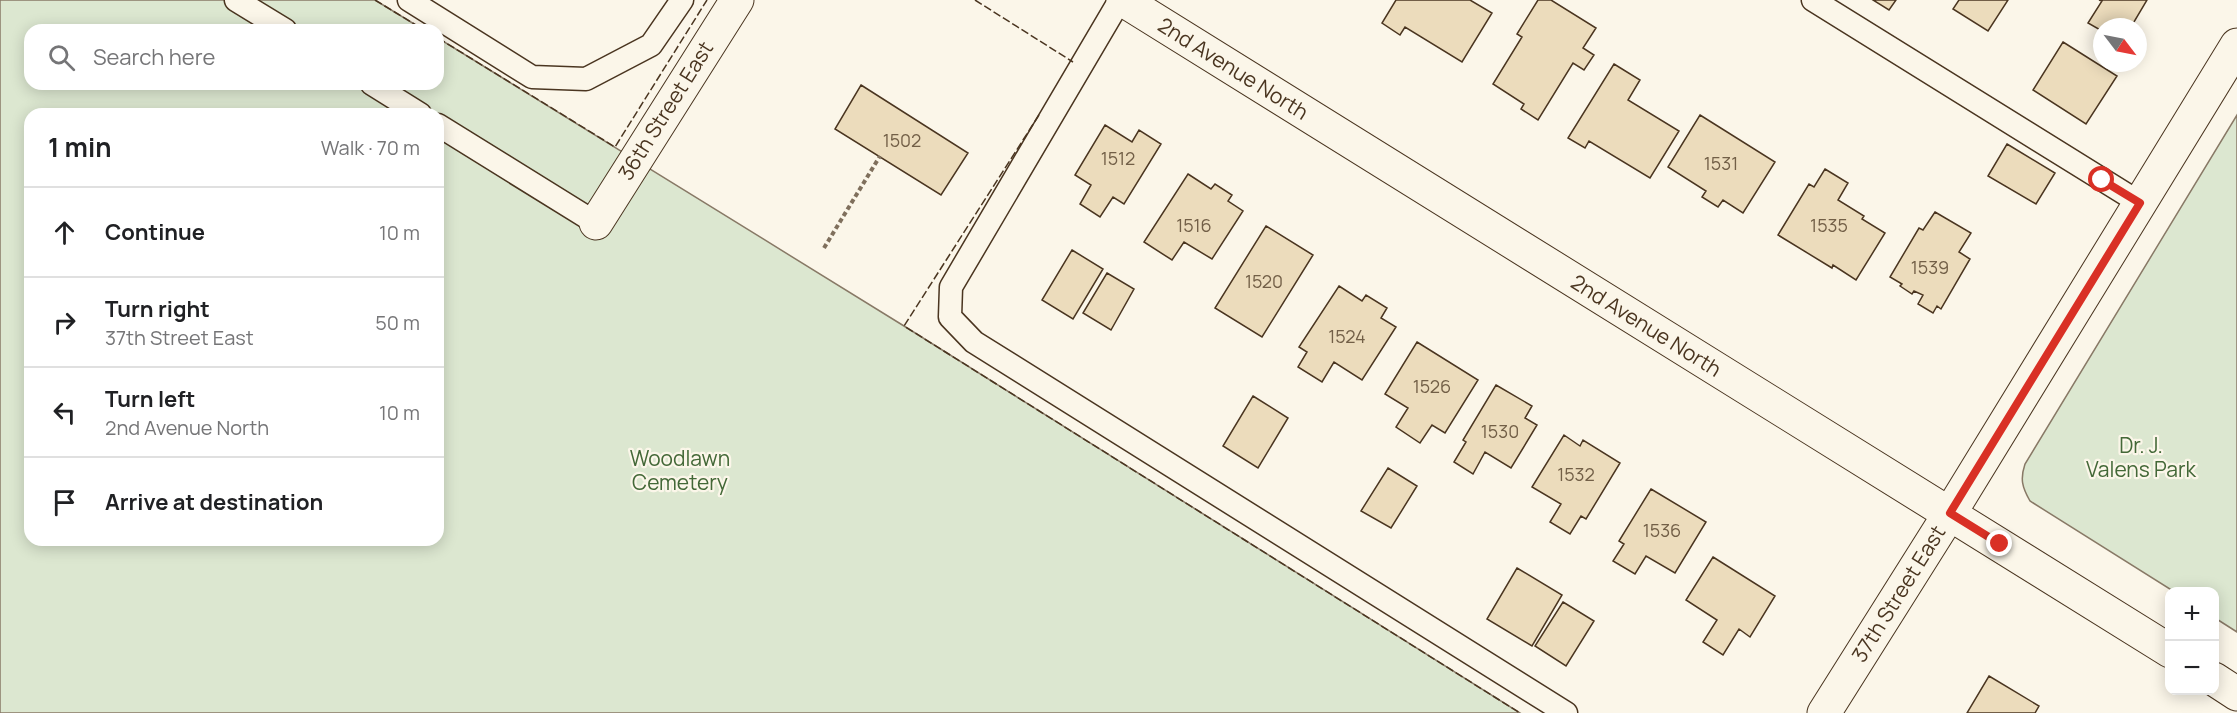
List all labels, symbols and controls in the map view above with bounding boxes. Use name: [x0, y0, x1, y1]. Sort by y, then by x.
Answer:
street label: 2nd Avenue North: [1153, 11, 1314, 126]
north arrow: [2093, 18, 2147, 72]
search box: [24, 24, 444, 90]
street label: 36th Street East: [611, 36, 719, 185]
icon: search: [45, 41, 78, 74]
text: Search here: [93, 42, 215, 72]
house number: 1502: [883, 128, 921, 152]
text: 1 min: [48, 129, 112, 165]
text: Walk · 70 m: [321, 134, 420, 161]
house number: 1512: [1101, 146, 1135, 170]
house number: 1531: [1704, 151, 1738, 175]
route start: [2088, 166, 2114, 192]
house number: 1516: [1176, 213, 1212, 237]
house number: 1535: [1810, 213, 1848, 237]
icon: ahead: [48, 216, 81, 249]
text: Continue: [105, 217, 205, 247]
text: 10 m: [379, 219, 420, 246]
house number: 1539: [1911, 255, 1949, 279]
street label: 2nd Avenue North: [1566, 268, 1727, 383]
house number: 1520: [1245, 269, 1283, 293]
text: Turn right: [105, 294, 210, 324]
icon: right: [48, 306, 81, 339]
text: 50 m: [375, 309, 420, 336]
text: 37th Street East: [105, 324, 254, 351]
house number: 1524: [1328, 324, 1366, 348]
house number: 1526: [1413, 374, 1451, 398]
text: Turn left: [105, 384, 195, 414]
icon: left: [48, 396, 81, 429]
text: 10 m: [379, 399, 420, 426]
text: 2nd Avenue North: [105, 414, 269, 441]
house number: 1530: [1481, 419, 1519, 443]
park label: Dr. J. Valens Park: [2086, 431, 2196, 483]
park label: Woodlawn Cemetery: [630, 444, 730, 496]
house number: 1532: [1557, 462, 1595, 486]
icon: arrive: [48, 486, 81, 519]
text: Arrive at destination: [105, 487, 323, 517]
house number: 1536: [1643, 518, 1681, 542]
street label: 37th Street East: [1845, 520, 1951, 667]
route end: [1986, 530, 2012, 556]
map controls: [2165, 587, 2219, 695]
button: +: [2165, 587, 2219, 641]
button: −: [2165, 641, 2219, 695]

